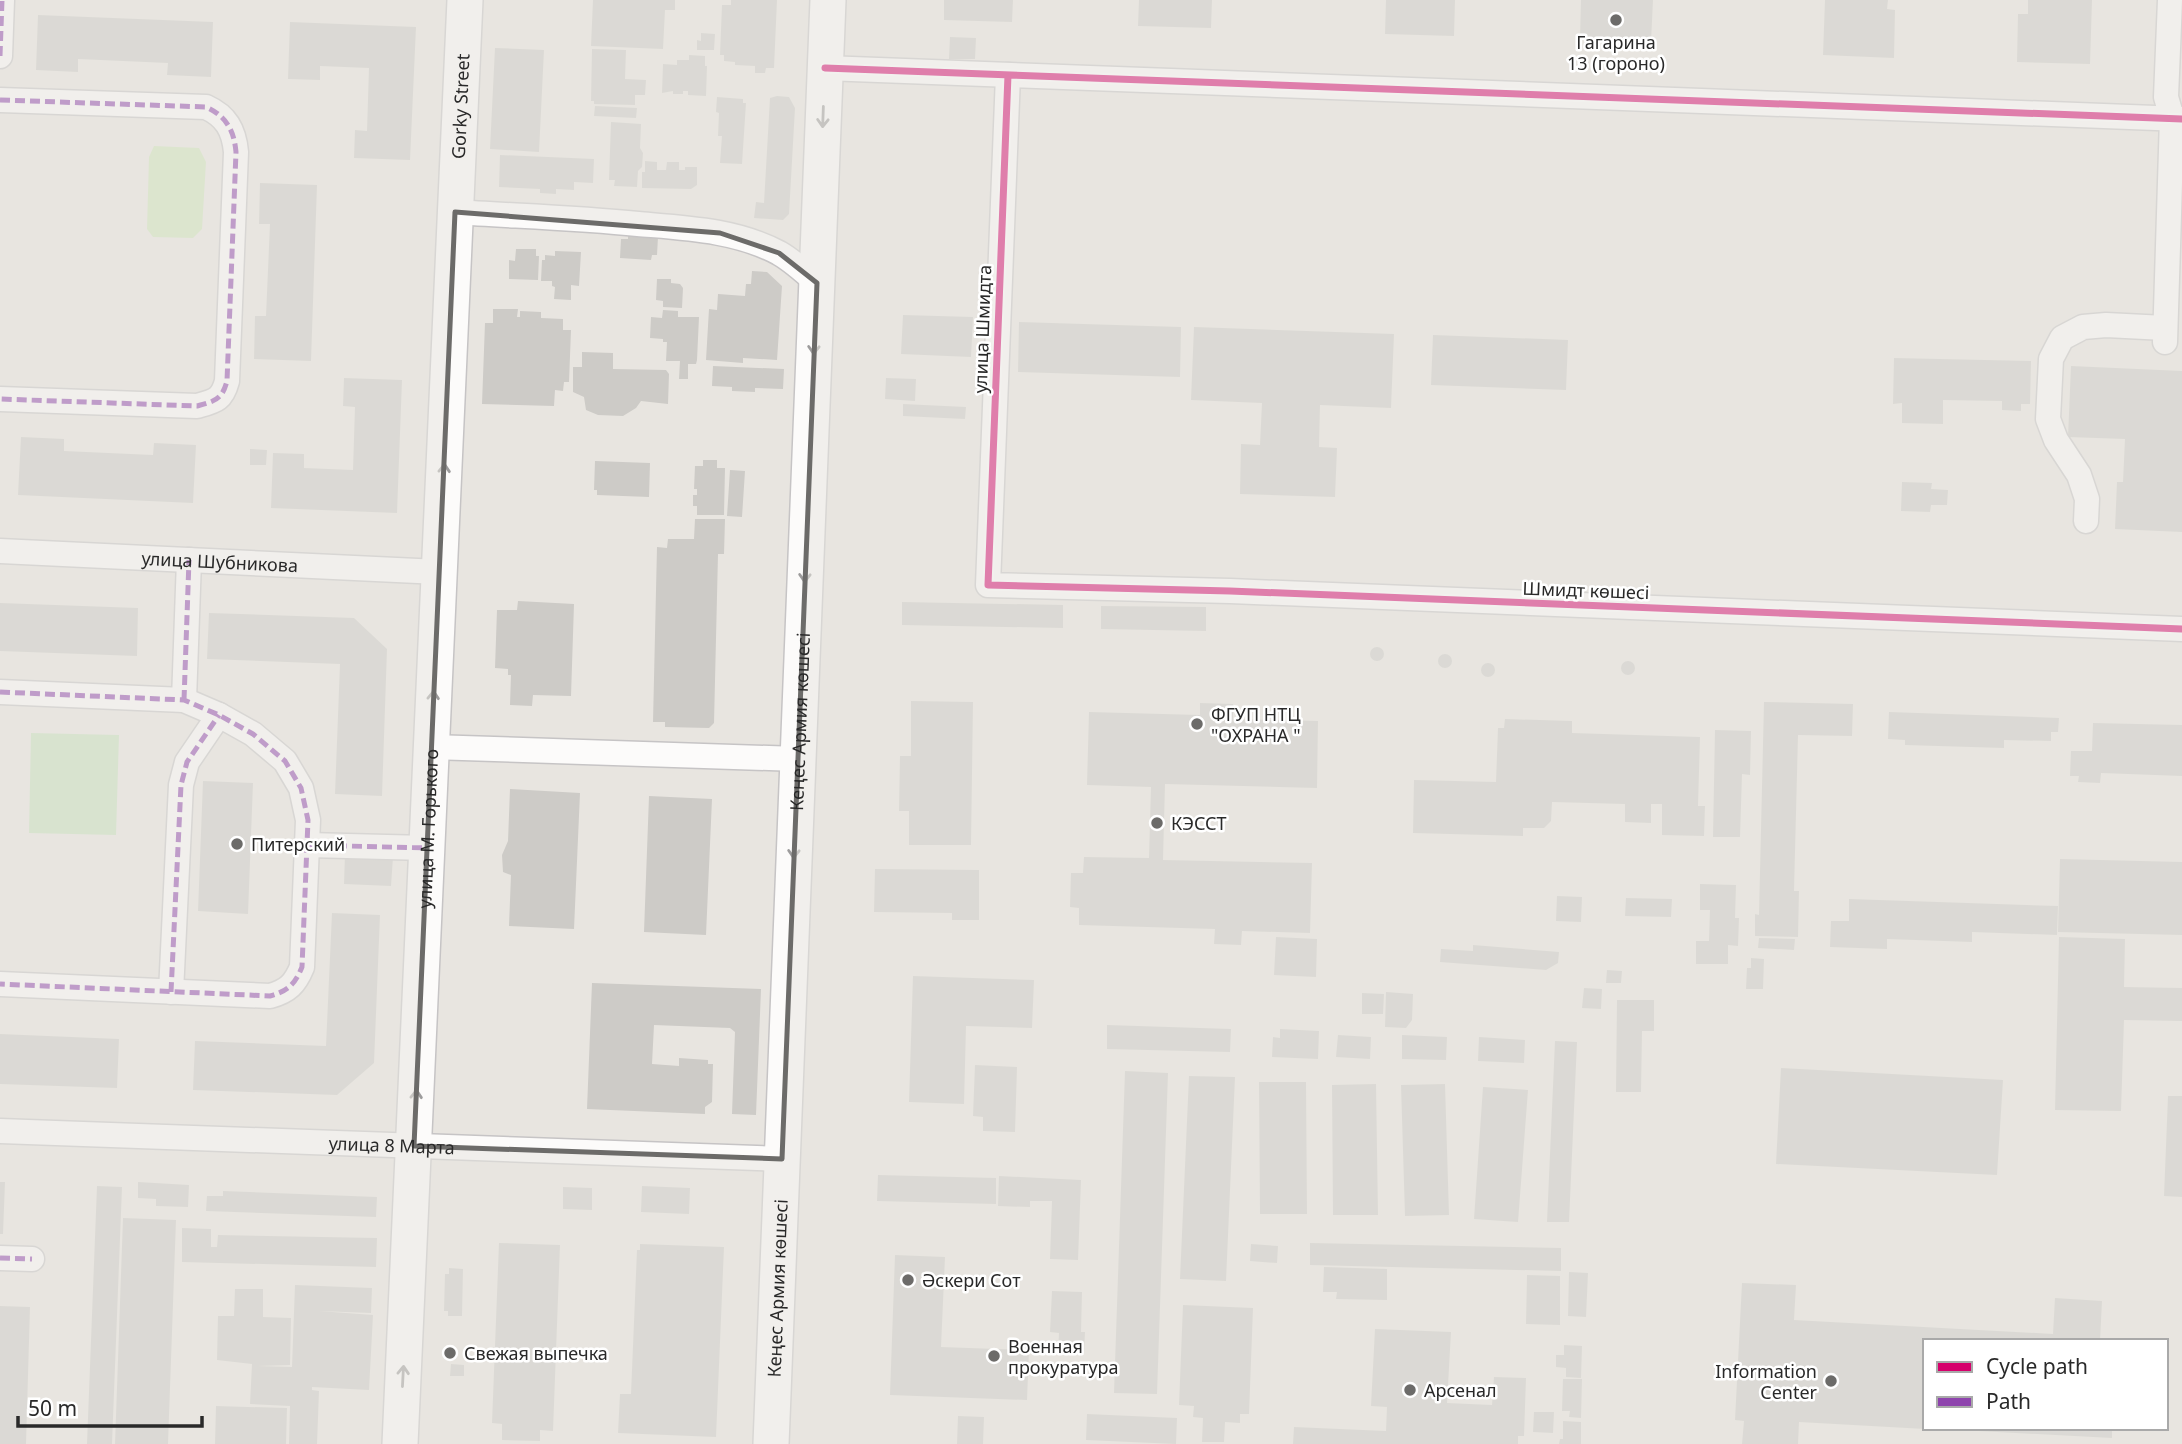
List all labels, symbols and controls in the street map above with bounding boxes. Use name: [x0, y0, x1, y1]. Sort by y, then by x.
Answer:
marker: Гагарина 13 (гороно): [1608, 12, 1624, 28]
place label: Гагарина 13 (гороно): [1567, 30, 1665, 75]
street label: Gorky Street: [446, 53, 475, 159]
one-way arrow: [817, 105, 830, 128]
street label: улица Шмидта: [968, 264, 996, 394]
one-way arrow: [808, 333, 821, 356]
one-way arrow: [437, 462, 450, 485]
street label: улица Шубникова: [141, 546, 299, 577]
one-way arrow: [799, 560, 812, 583]
street label: Шмидт көшесі: [1522, 576, 1650, 604]
street label: Кеңес Армия көшесі: [784, 632, 815, 811]
one-way arrow: [427, 690, 440, 713]
place label: ФГУП НТЦ "ОХРАНА ": [1211, 702, 1301, 747]
marker: ФГУП НТЦ "ОХРАНА ": [1189, 716, 1205, 732]
street label: улица М. Горького: [412, 748, 443, 909]
place label: КЭССТ: [1171, 811, 1227, 835]
marker: КЭССТ: [1149, 815, 1165, 831]
place label: Питерский: [251, 832, 345, 856]
marker: Питерский: [229, 836, 245, 852]
one-way arrow: [788, 836, 801, 859]
one-way arrow: [409, 1088, 422, 1111]
street label: улица 8 Марта: [328, 1131, 455, 1159]
street label: Кеңес Армия көшесі: [762, 1199, 793, 1378]
place label: Әскери Сот: [922, 1268, 1021, 1292]
marker: Әскери Сот: [900, 1272, 916, 1288]
place label: Военная прокуратура: [1008, 1334, 1119, 1379]
legend: [1923, 1339, 2168, 1430]
place label: Свежая выпечка: [464, 1341, 608, 1365]
marker: Свежая выпечка: [442, 1345, 458, 1361]
marker: Военная прокуратура: [986, 1348, 1002, 1364]
text: Cycle path: [1986, 1352, 2088, 1380]
place label: Information Center: [1715, 1359, 1818, 1404]
one-way arrow: [397, 1365, 410, 1388]
marker: Information Center: [1823, 1373, 1839, 1389]
place label: Арсенал: [1424, 1378, 1497, 1402]
marker: Арсенал: [1402, 1382, 1418, 1398]
scale bar: [18, 1384, 201, 1428]
text: Path: [1986, 1387, 2031, 1415]
text: 50 m: [28, 1394, 77, 1422]

